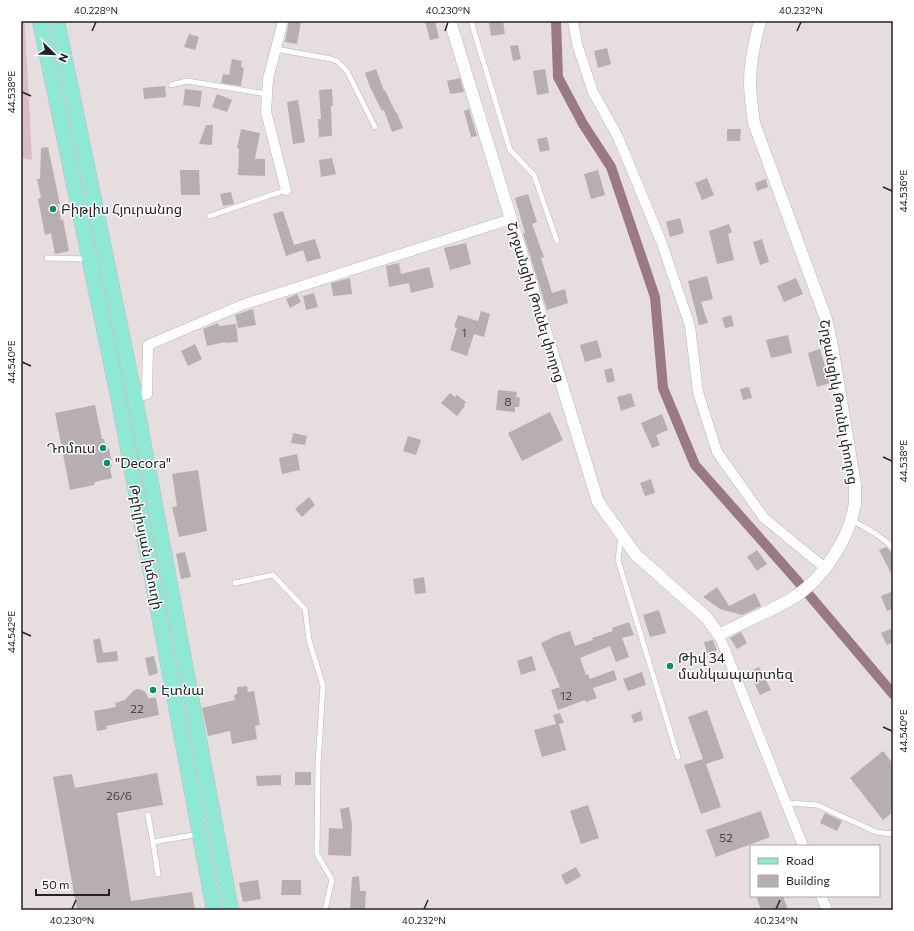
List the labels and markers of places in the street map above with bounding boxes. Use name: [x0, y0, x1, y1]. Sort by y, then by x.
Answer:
place label: Բիթլիս Հյուրանոց: [61, 200, 182, 217]
marker: Բիթլիս Հյուրանոց: [48, 204, 58, 214]
place label: Դոմուս: [46, 439, 95, 456]
marker: Դոմուս: [98, 443, 108, 453]
place label: "Decora": [115, 454, 171, 471]
marker: "Decora": [102, 458, 112, 468]
place label: Թիվ 34 մանկապարտեզ: [678, 649, 793, 682]
marker: Թիվ 34 մանկապարտեզ: [665, 661, 675, 671]
place label: Էտնա: [161, 681, 204, 698]
marker: Էտնա: [148, 685, 158, 695]

